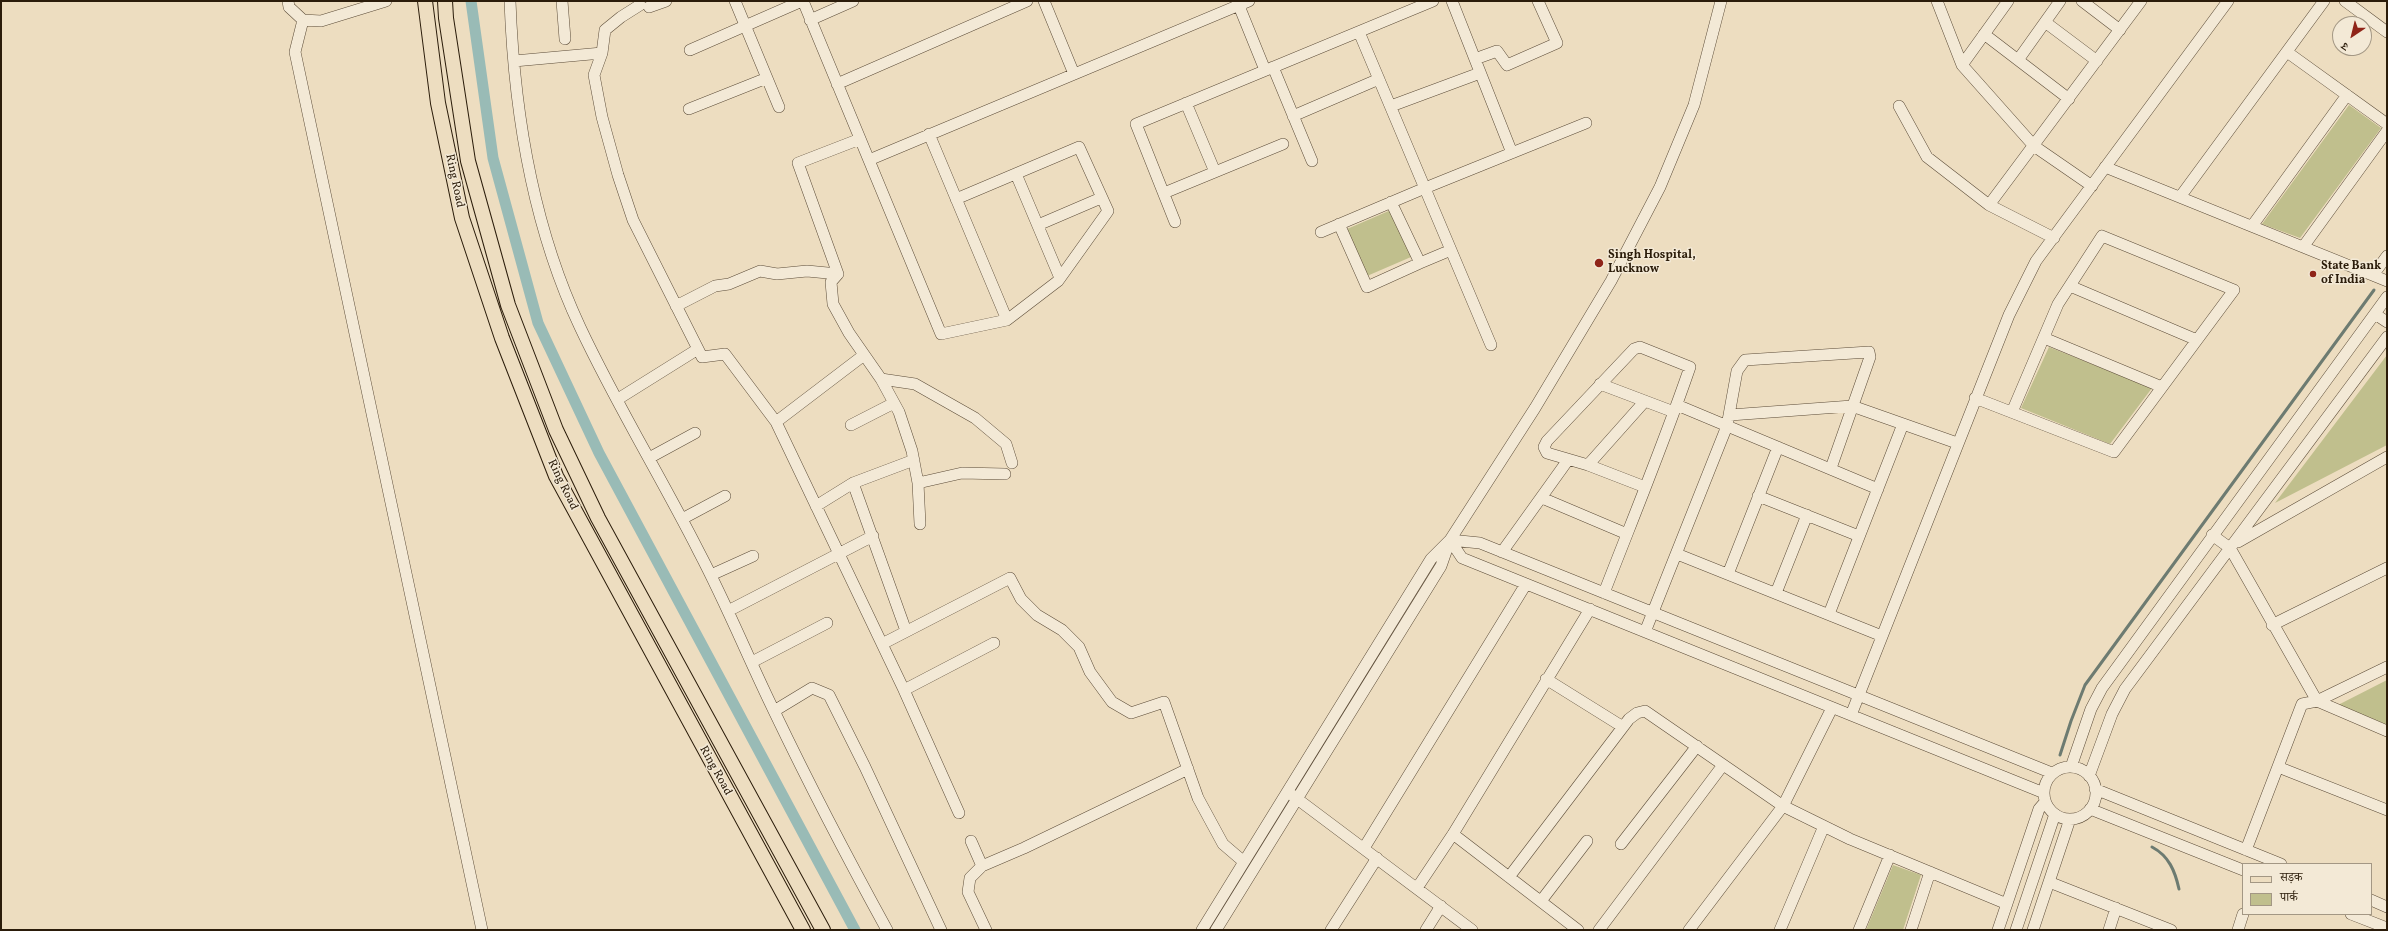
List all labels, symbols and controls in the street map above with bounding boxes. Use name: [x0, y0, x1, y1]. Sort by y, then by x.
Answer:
north arrow: [2332, 16, 2372, 56]
text: उ: [2339, 38, 2352, 53]
street label: Ring Road: [441, 153, 467, 209]
place label: Singh Hospital, Lucknow: [1608, 249, 1696, 277]
marker: Singh Hospital, Lucknow: [1593, 257, 1605, 269]
place label: State Bank of India: [2321, 260, 2381, 288]
marker: State Bank of India: [2308, 269, 2318, 279]
street label: Ring Road: [544, 457, 580, 513]
street label: Ring Road: [695, 744, 735, 798]
legend: [2242, 863, 2372, 915]
text: सड़क: [2280, 870, 2303, 886]
text: पार्क: [2280, 890, 2298, 906]

